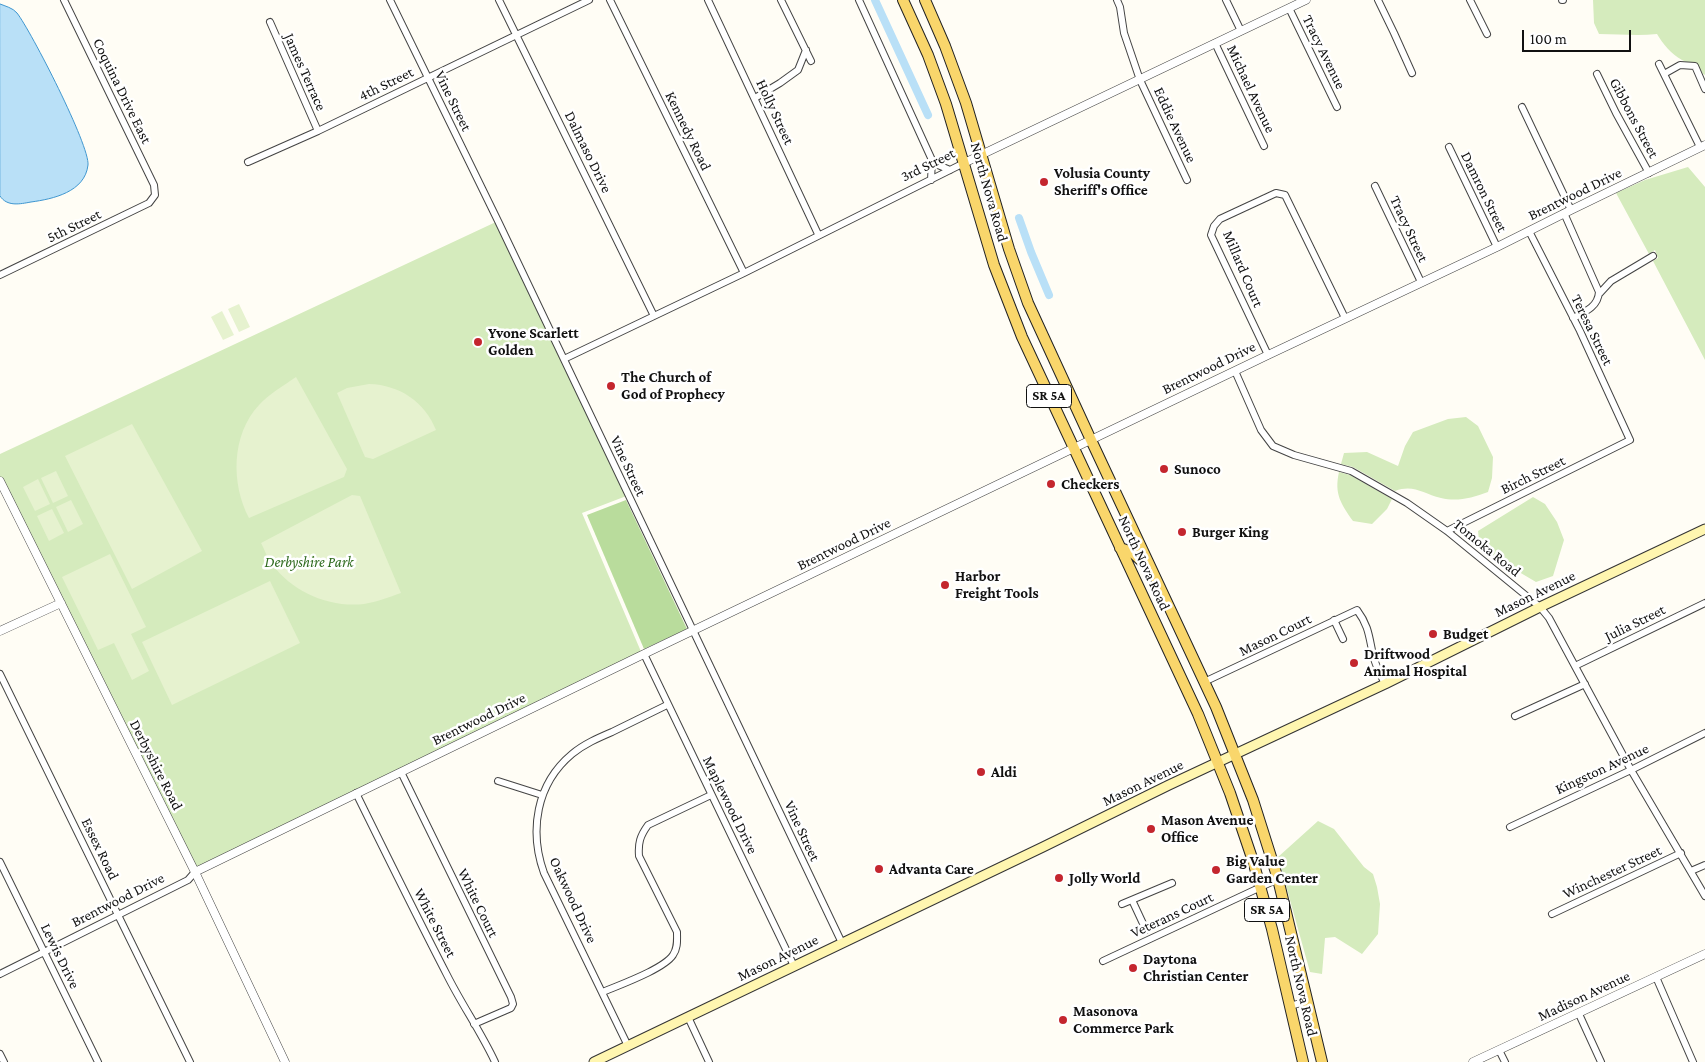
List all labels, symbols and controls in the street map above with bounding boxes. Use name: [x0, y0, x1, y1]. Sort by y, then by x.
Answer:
street label: Tracy Avenue: [1298, 12, 1350, 92]
scale bar: [1525, 20, 1634, 52]
street label: James Terrace: [280, 30, 330, 114]
text: 100 m: [1530, 31, 1567, 47]
street label: Coquina Drive East: [89, 35, 155, 147]
street label: Michael Avenue: [1223, 42, 1279, 136]
street label: 4th Street: [356, 63, 416, 105]
street label: Vine Street: [431, 68, 475, 134]
street label: Gibbons Street: [1605, 75, 1663, 161]
street label: Holly Street: [752, 76, 798, 148]
street label: Eddie Avenue: [1150, 84, 1200, 166]
street label: Kennedy Road: [661, 89, 715, 173]
street label: Dalmaso Drive: [560, 108, 616, 196]
street label: North Nova Road: [966, 140, 1012, 244]
street label: 3rd Street: [898, 144, 958, 186]
street label: Damron Street: [1457, 149, 1511, 235]
place label: Volusia County Sheriff's Office: [1054, 164, 1150, 199]
street label: Brentwood Drive: [1525, 164, 1625, 224]
marker: Volusia County Sheriff's Office: [1038, 176, 1050, 188]
street label: Tracy Street: [1386, 193, 1432, 265]
street label: 5th Street: [44, 205, 104, 247]
street label: Millard Court: [1219, 228, 1267, 310]
street label: Teresa Street: [1567, 292, 1617, 368]
place label: Yvone Scarlett Golden: [488, 324, 579, 359]
marker: Yvone Scarlett Golden: [472, 336, 484, 348]
street label: Brentwood Drive: [1159, 338, 1259, 398]
place label: The Church of God of Prophecy: [621, 368, 725, 403]
marker: The Church of God of Prophecy: [605, 380, 617, 392]
road number: SR 5A: [1026, 384, 1072, 408]
street label: Vine Street: [606, 433, 650, 499]
street label: Birch Street: [1498, 452, 1568, 498]
place label: Sunoco: [1174, 460, 1221, 478]
marker: Sunoco: [1158, 463, 1170, 475]
place label: Checkers: [1061, 475, 1119, 493]
marker: Checkers: [1045, 478, 1057, 490]
street label: North Nova Road: [1114, 513, 1174, 613]
street label: Brentwood Drive: [794, 514, 894, 574]
street label: Tomoka Road: [1450, 515, 1524, 581]
place label: Burger King: [1192, 523, 1269, 541]
marker: Burger King: [1176, 526, 1188, 538]
park label: Derbyshire Park: [264, 553, 354, 571]
place label: Harbor Freight Tools: [955, 567, 1039, 602]
street label: Mason Avenue: [1492, 567, 1578, 621]
marker: Harbor Freight Tools: [939, 579, 951, 591]
street label: Julia Street: [1602, 601, 1668, 645]
street label: Mason Court: [1236, 610, 1314, 660]
place label: Budget: [1443, 625, 1488, 643]
marker: Budget: [1427, 628, 1439, 640]
place label: Driftwood Animal Hospital: [1364, 645, 1467, 680]
marker: Driftwood Animal Hospital: [1348, 657, 1360, 669]
street label: Brentwood Drive: [429, 689, 529, 749]
street label: Derbyshire Road: [126, 717, 186, 813]
street label: Kingston Avenue: [1552, 739, 1652, 799]
street label: Maplewood Drive: [698, 753, 762, 857]
street label: Mason Avenue: [1100, 756, 1186, 810]
place label: Aldi: [991, 763, 1017, 781]
marker: Aldi: [975, 766, 987, 778]
street label: Vine Street: [780, 798, 824, 864]
place label: Mason Avenue Office: [1161, 811, 1253, 846]
street label: Essex Road: [77, 815, 123, 883]
marker: Mason Avenue Office: [1145, 823, 1157, 835]
street label: Winchester Street: [1560, 841, 1664, 903]
place label: Big Value Garden Center: [1226, 852, 1318, 887]
street label: Oakwood Drive: [545, 854, 601, 946]
place label: Advanta Care: [889, 860, 974, 878]
marker: Advanta Care: [873, 863, 885, 875]
marker: Big Value Garden Center: [1210, 864, 1222, 876]
street label: White Court: [454, 866, 502, 940]
street label: Brentwood Drive: [69, 869, 167, 931]
place label: Jolly World: [1069, 869, 1140, 887]
marker: Jolly World: [1053, 872, 1065, 884]
street label: White Street: [410, 885, 460, 961]
street label: Veterans Court: [1128, 888, 1216, 942]
road number: SR 5A: [1244, 898, 1290, 922]
street label: Lewis Drive: [36, 920, 84, 992]
street label: Mason Avenue: [735, 931, 821, 985]
street label: North Nova Road: [1281, 934, 1321, 1038]
place label: Daytona Christian Center: [1143, 950, 1249, 985]
marker: Daytona Christian Center: [1127, 962, 1139, 974]
street label: Madison Avenue: [1535, 967, 1633, 1025]
place label: Masonova Commerce Park: [1073, 1002, 1174, 1037]
marker: Masonova Commerce Park: [1057, 1014, 1069, 1026]

